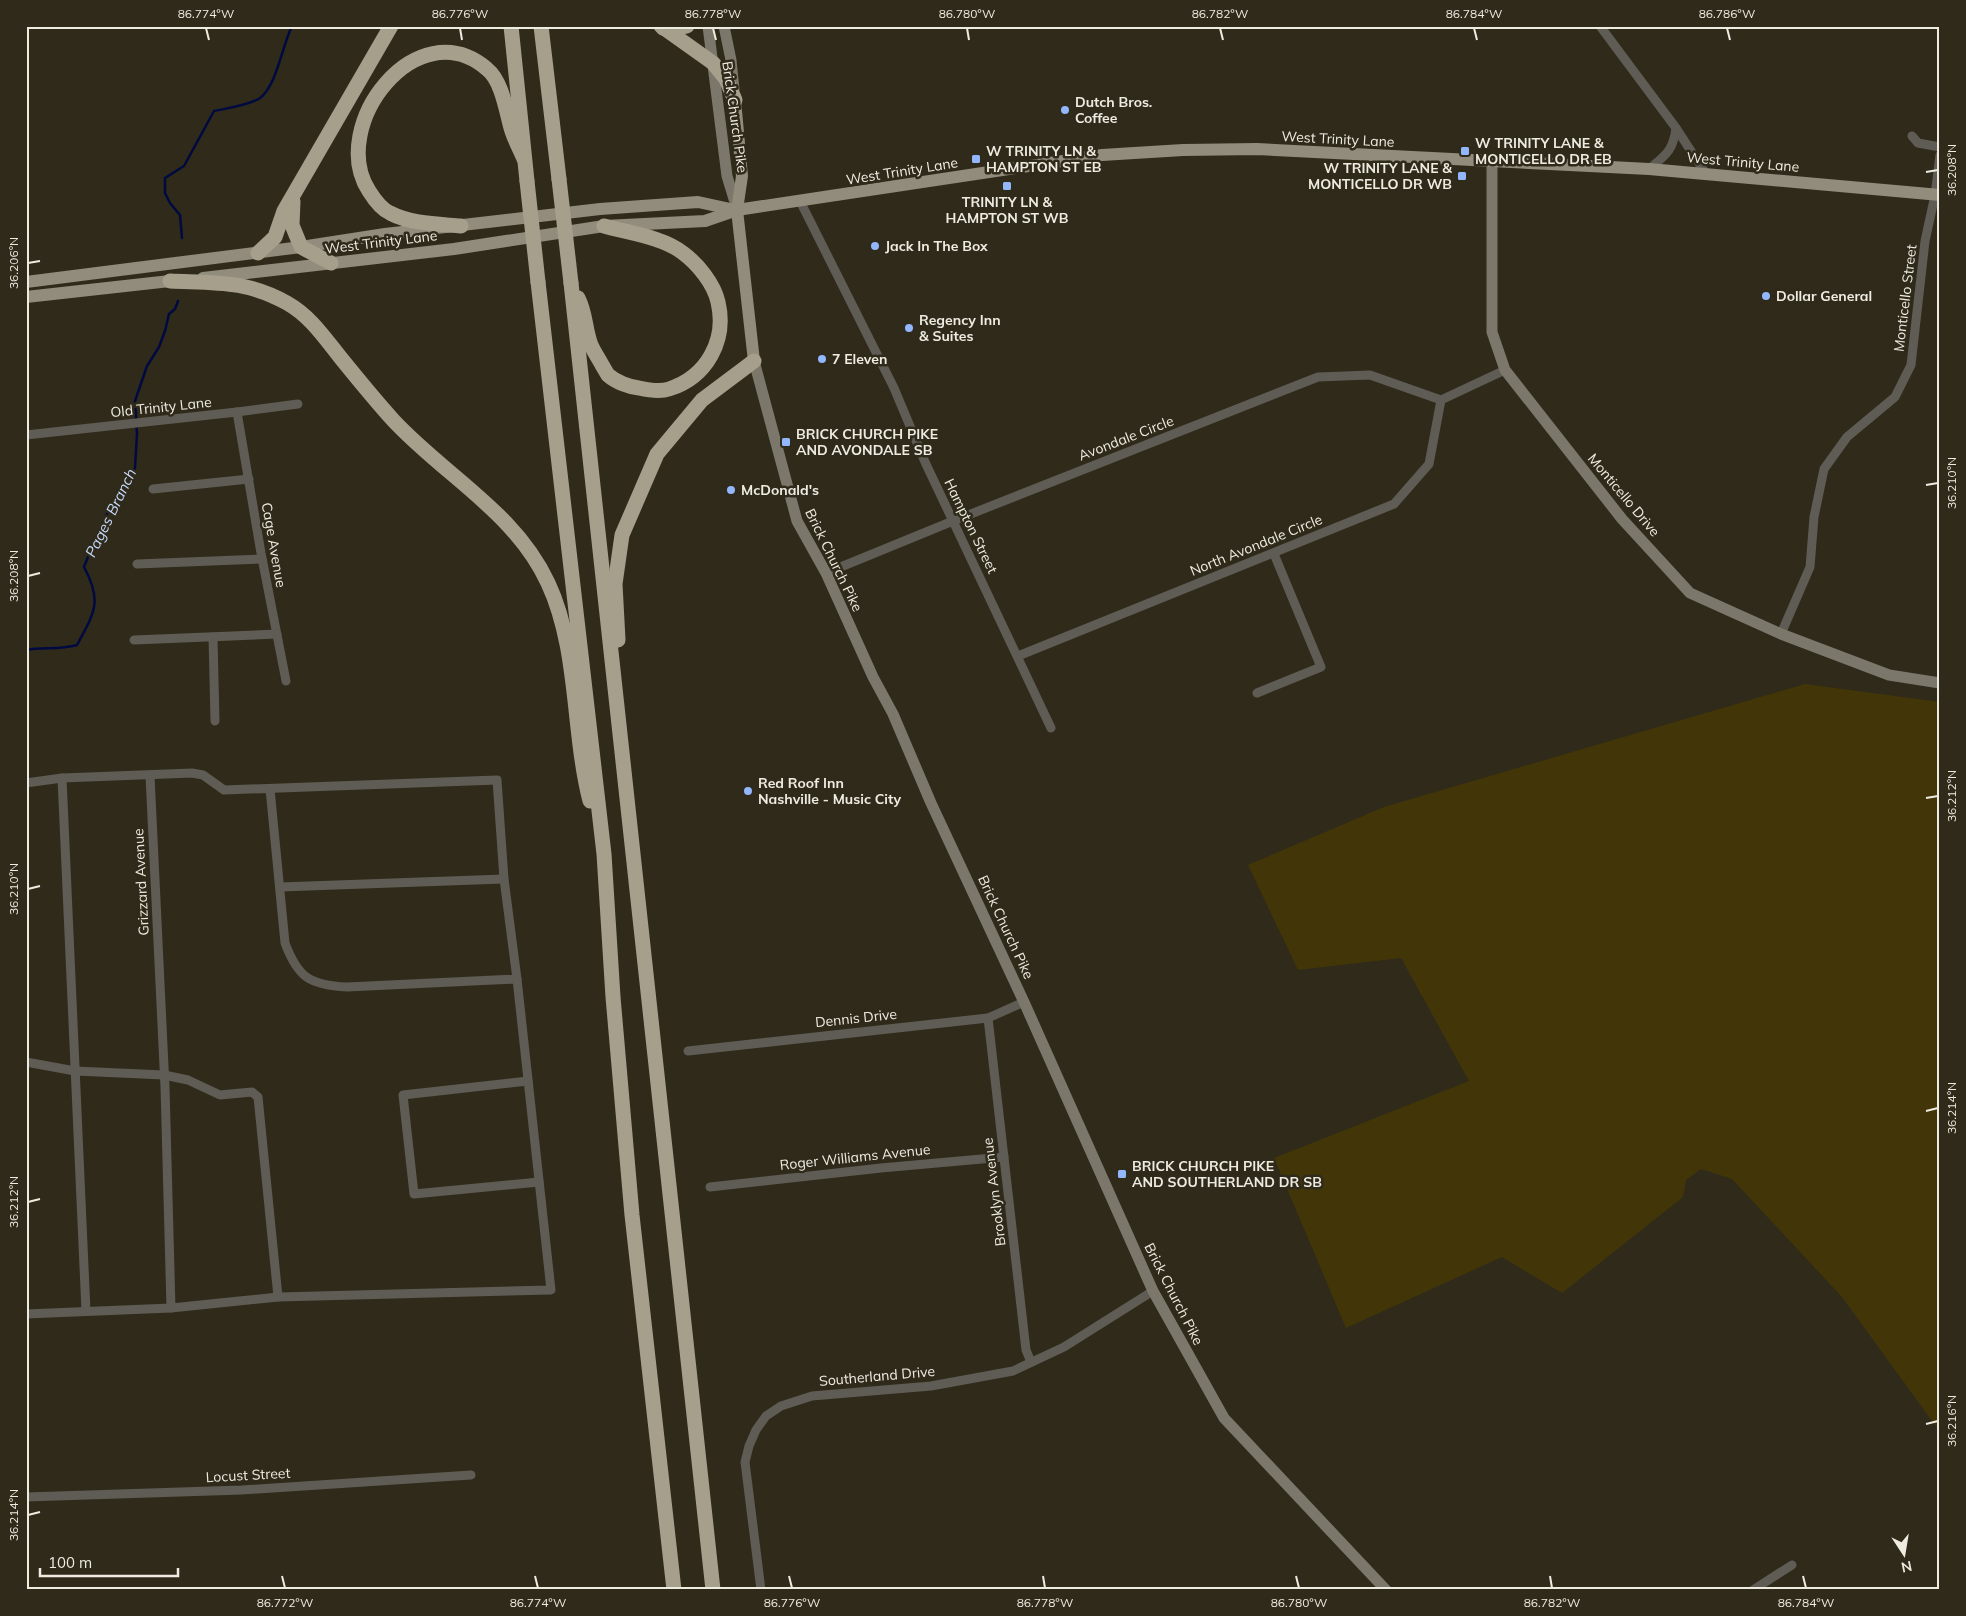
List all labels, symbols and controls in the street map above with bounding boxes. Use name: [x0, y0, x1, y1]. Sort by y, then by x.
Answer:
text: 86.774°W: [178, 6, 234, 21]
text: 86.776°W: [432, 6, 488, 21]
text: 86.778°W: [685, 6, 741, 21]
text: 86.780°W: [939, 6, 995, 21]
text: 86.782°W: [1192, 6, 1248, 21]
text: 86.784°W: [1446, 6, 1502, 21]
text: 86.786°W: [1699, 6, 1755, 21]
street label: Brick Church Pike: [718, 60, 752, 174]
place label: Dutch Bros. Coffee: [1075, 93, 1152, 127]
marker: Dutch Bros. Coffee: [1059, 104, 1071, 116]
street label: West Trinity Lane: [1281, 127, 1395, 151]
place label: W TRINITY LANE & MONTICELLO DR EB: [1475, 134, 1612, 168]
place label: W TRINITY LN & HAMPTON ST EB: [986, 142, 1102, 176]
text: 36.208°N: [1944, 144, 1959, 196]
marker: W TRINITY LANE & MONTICELLO DR EB: [1459, 145, 1471, 157]
street label: West Trinity Lane: [1686, 148, 1800, 176]
street label: West Trinity Lane: [845, 153, 959, 189]
marker: W TRINITY LN & HAMPTON ST EB: [970, 153, 982, 165]
place label: W TRINITY LANE & MONTICELLO DR WB: [1308, 159, 1452, 193]
marker: W TRINITY LANE & MONTICELLO DR WB: [1456, 170, 1468, 182]
marker: TRINITY LN & HAMPTON ST WB: [1001, 180, 1013, 192]
place label: TRINITY LN & HAMPTON ST WB: [946, 193, 1069, 227]
street label: West Trinity Lane: [324, 226, 438, 258]
text: 36.206°N: [6, 237, 21, 289]
place label: Jack In The Box: [885, 237, 988, 255]
marker: Jack In The Box: [869, 240, 881, 252]
street label: Monticello Street: [1889, 243, 1921, 353]
place label: Dollar General: [1776, 287, 1872, 305]
marker: Dollar General: [1760, 290, 1772, 302]
place label: Regency Inn & Suites: [919, 311, 1001, 345]
marker: Regency Inn & Suites: [903, 322, 915, 334]
place label: 7 Eleven: [832, 350, 887, 368]
marker: 7 Eleven: [816, 353, 828, 365]
street label: Old Trinity Lane: [110, 393, 212, 421]
street label: Avondale Circle: [1076, 412, 1176, 464]
place label: BRICK CHURCH PIKE AND AVONDALE SB: [796, 425, 938, 459]
marker: BRICK CHURCH PIKE AND AVONDALE SB: [780, 436, 792, 448]
street label: Monticello Drive: [1584, 450, 1664, 540]
text: 36.210°N: [1944, 457, 1959, 509]
water label: Pages Branch: [81, 465, 140, 560]
street label: Hampton Street: [940, 476, 1002, 576]
place label: McDonald's: [741, 481, 819, 499]
marker: McDonald's: [725, 484, 737, 496]
street label: Cage Avenue: [258, 501, 290, 589]
street label: Brick Church Pike: [801, 506, 867, 614]
street label: North Avondale Circle: [1187, 510, 1325, 580]
text: 36.208°N: [6, 550, 21, 602]
text: 36.212°N: [1944, 770, 1959, 822]
place label: Red Roof Inn Nashville - Music City: [758, 774, 901, 808]
marker: Red Roof Inn Nashville - Music City: [742, 785, 754, 797]
street label: Grizzard Avenue: [129, 828, 153, 936]
text: 36.210°N: [6, 863, 21, 915]
street label: Brick Church Pike: [974, 872, 1038, 982]
street label: Dennis Drive: [814, 1005, 898, 1031]
text: 36.214°N: [1944, 1082, 1959, 1134]
street label: Brooklyn Avenue: [978, 1137, 1010, 1247]
street label: Roger Williams Avenue: [779, 1140, 931, 1174]
place label: BRICK CHURCH PIKE AND SOUTHERLAND DR SB: [1132, 1157, 1322, 1191]
marker: BRICK CHURCH PIKE AND SOUTHERLAND DR SB: [1116, 1168, 1128, 1180]
text: 36.212°N: [6, 1176, 21, 1228]
street label: Brick Church Pike: [1140, 1240, 1208, 1348]
street label: Southerland Drive: [818, 1362, 936, 1390]
text: 36.216°N: [1944, 1395, 1959, 1447]
street label: Locust Street: [205, 1464, 291, 1486]
text: 36.214°N: [6, 1489, 21, 1541]
north arrow: [1878, 1528, 1928, 1578]
scale bar: [40, 1546, 178, 1578]
text: 100 m: [48, 1553, 92, 1572]
text: N: [1900, 1557, 1914, 1577]
text: 86.772°W: [257, 1595, 313, 1610]
text: 86.774°W: [510, 1595, 566, 1610]
text: 86.776°W: [764, 1595, 820, 1610]
text: 86.778°W: [1017, 1595, 1073, 1610]
text: 86.780°W: [1271, 1595, 1327, 1610]
text: 86.782°W: [1524, 1595, 1580, 1610]
text: 86.784°W: [1778, 1595, 1834, 1610]

